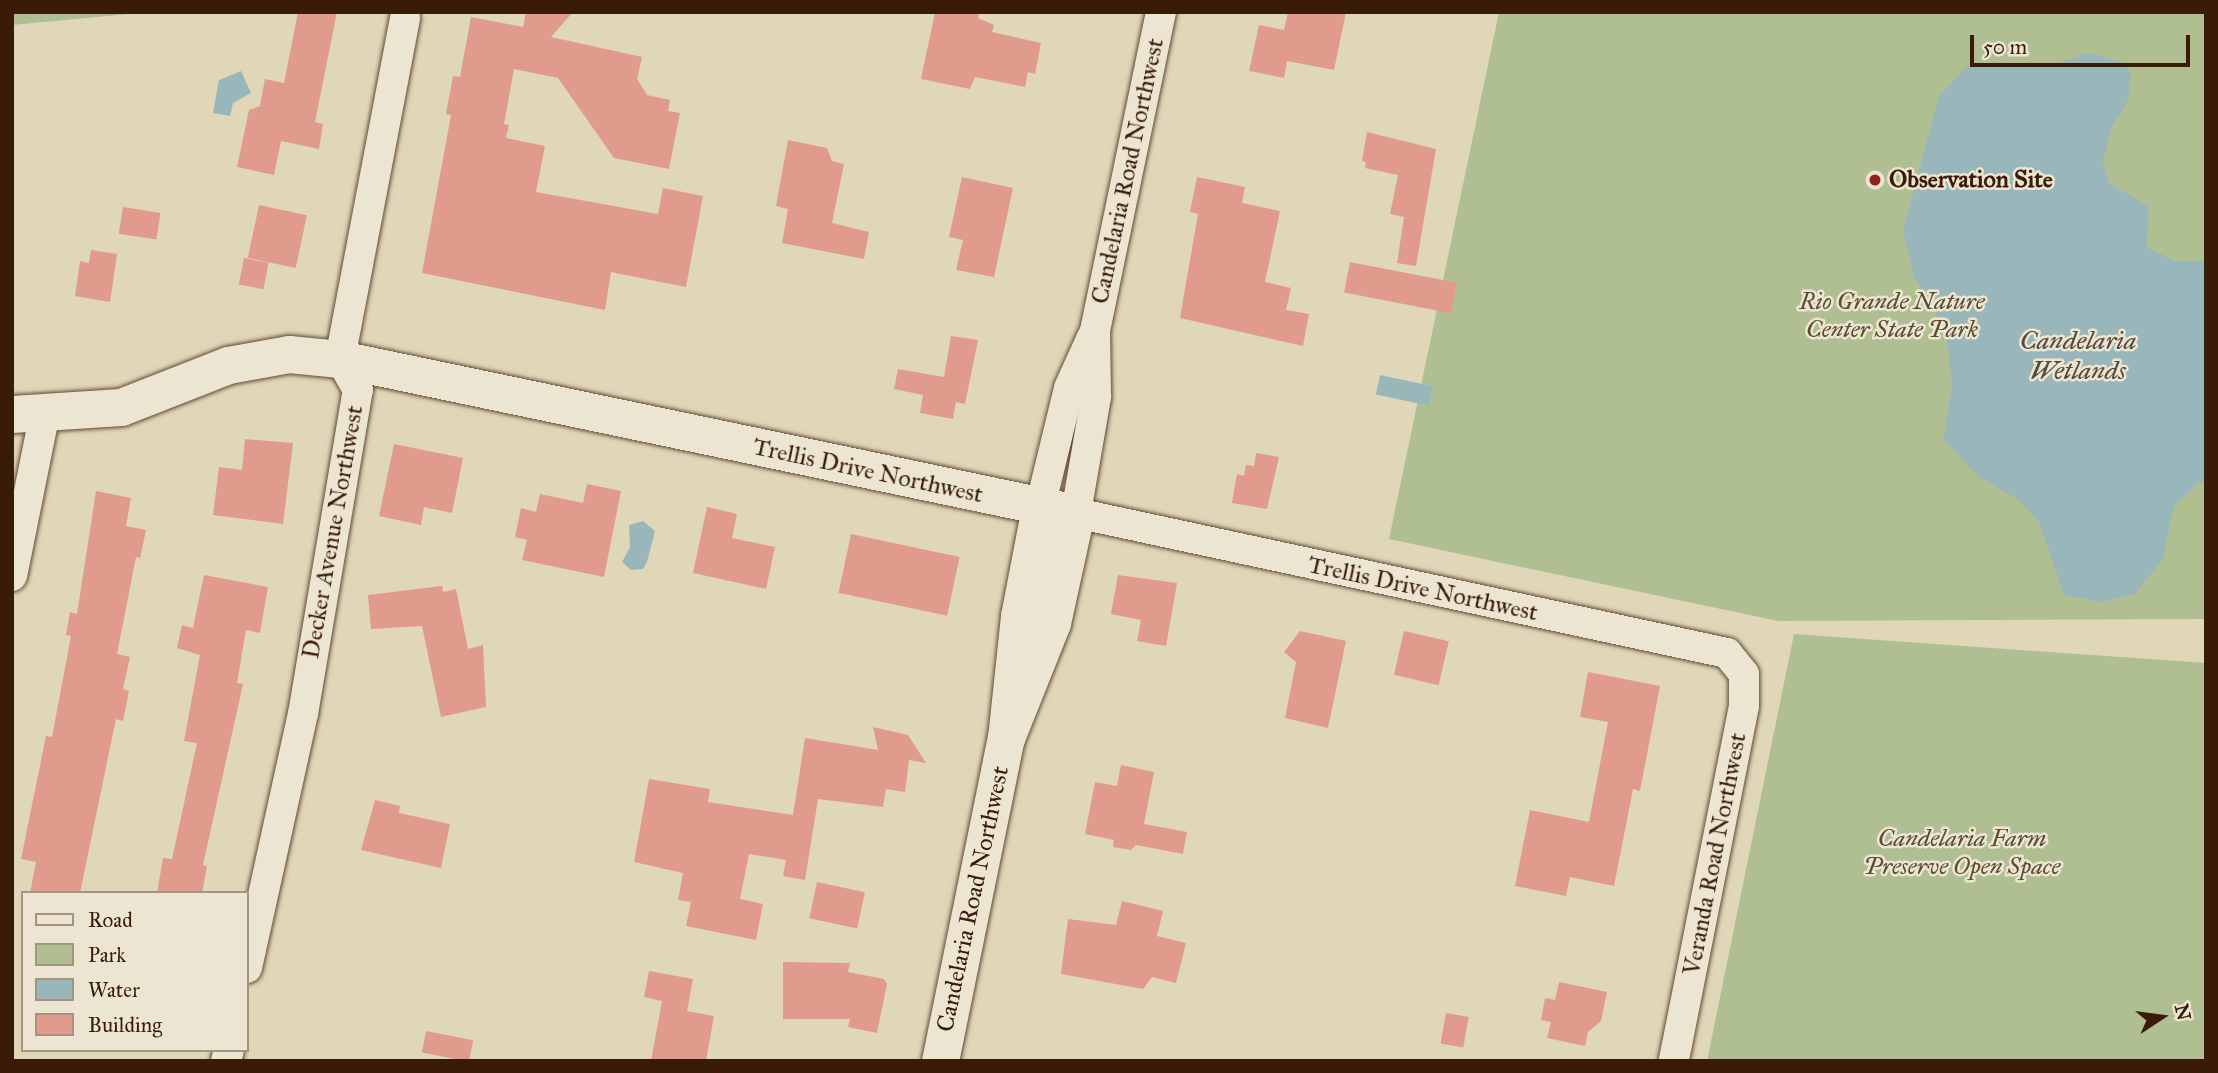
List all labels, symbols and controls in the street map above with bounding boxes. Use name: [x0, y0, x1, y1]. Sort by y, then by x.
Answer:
scale bar: [1973, 21, 2194, 65]
text: 50 m: [1983, 34, 2027, 60]
street label: Candelaria Road Northwest: [1086, 36, 1170, 306]
place label: Observation Site: [1889, 166, 2053, 194]
marker: Observation Site: [1867, 172, 1883, 188]
park label: Rio Grande Nature Center State Park: [1799, 288, 1985, 344]
water label: Candelaria Wetlands: [2020, 325, 2136, 386]
street label: Decker Avenue Northwest: [297, 403, 369, 661]
street label: Trellis Drive Northwest: [750, 433, 986, 509]
street label: Trellis Drive Northwest: [1305, 551, 1541, 627]
street label: Veranda Road Northwest: [1677, 730, 1753, 978]
street label: Candelaria Road Northwest: [931, 764, 1015, 1034]
park label: Candelaria Farm Preserve Open Space: [1864, 825, 2060, 881]
legend: [21, 891, 248, 1052]
text: Road: [88, 907, 133, 933]
text: Park: [88, 942, 126, 968]
text: Water: [88, 977, 140, 1003]
north arrow: [2127, 982, 2197, 1052]
text: N: [2170, 1002, 2196, 1023]
text: Building: [88, 1012, 162, 1038]

